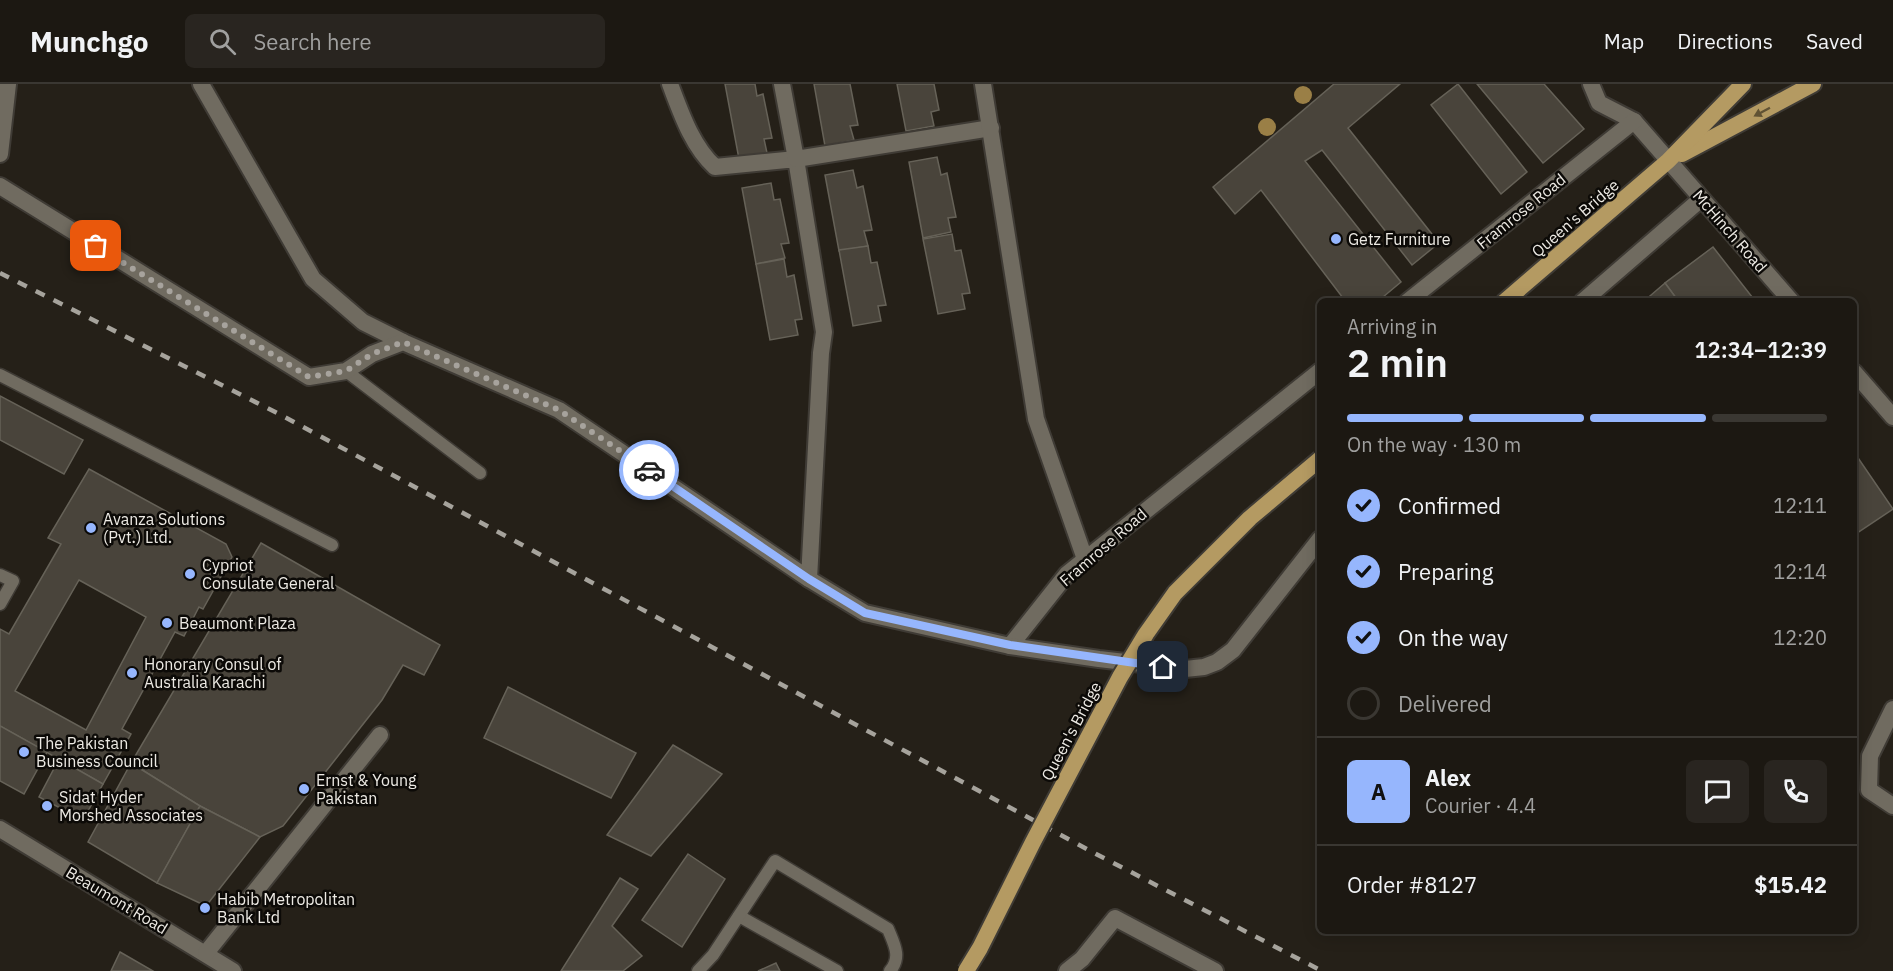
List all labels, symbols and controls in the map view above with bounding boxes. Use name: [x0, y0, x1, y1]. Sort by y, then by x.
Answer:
search box: [185, 14, 605, 68]
text: Munchgo: [30, 23, 149, 60]
icon: search: [206, 25, 239, 58]
text: Search here: [254, 27, 372, 56]
text: Map: [1604, 27, 1644, 55]
text: Directions: [1677, 27, 1773, 55]
text: Saved: [1806, 27, 1863, 55]
one-way arrow: [1753, 107, 1770, 117]
street label: Framrose Road: [1472, 169, 1570, 253]
street label: Queen's Bridge: [1527, 175, 1623, 261]
street label: McHinch Road: [1689, 186, 1771, 276]
pin: [70, 220, 121, 271]
icon: bag: [79, 229, 112, 262]
place label: Getz Furniture: [1348, 229, 1451, 249]
marker: Getz Furniture: [1329, 232, 1343, 246]
text: Arriving in: [1347, 313, 1437, 340]
text: 12:34–12:39: [1694, 335, 1827, 364]
text: 2 min: [1347, 337, 1448, 388]
text: On the way · 130 m: [1347, 431, 1521, 458]
courier: [619, 440, 679, 500]
icon: car: [633, 454, 666, 487]
icon: check: [1347, 489, 1380, 522]
text: Confirmed: [1398, 491, 1501, 520]
text: 12:11: [1773, 492, 1827, 519]
street label: Framrose Road: [1055, 504, 1151, 590]
place label: Avanza Solutions (Pvt.) Ltd.: [103, 509, 225, 547]
marker: Avanza Solutions (Pvt.) Ltd.: [84, 521, 98, 535]
place label: Cypriot Consulate General: [202, 555, 334, 593]
icon: check: [1347, 555, 1380, 588]
text: Preparing: [1398, 557, 1493, 586]
text: 12:14: [1773, 558, 1827, 585]
marker: Cypriot Consulate General: [183, 567, 197, 581]
place label: Beaumont Plaza: [179, 613, 296, 633]
marker: Beaumont Plaza: [160, 616, 174, 630]
icon: check: [1347, 621, 1380, 654]
text: On the way: [1398, 623, 1508, 652]
text: 12:20: [1773, 624, 1827, 651]
pin: [1137, 641, 1188, 692]
icon: home: [1146, 650, 1179, 683]
place label: Honorary Consul of Australia Karachi: [144, 654, 282, 692]
marker: Honorary Consul of Australia Karachi: [125, 666, 139, 680]
street label: Queen's Bridge: [1037, 678, 1106, 784]
text: Delivered: [1398, 689, 1492, 718]
place label: The Pakistan Business Council: [36, 733, 158, 771]
marker: The Pakistan Business Council: [17, 745, 31, 759]
button: chat: [1686, 760, 1749, 823]
button: phone: [1764, 760, 1827, 823]
text: Alex: [1425, 763, 1471, 792]
place label: Ernst & Young Pakistan: [316, 770, 417, 808]
text: A: [1371, 777, 1386, 806]
marker: Ernst & Young Pakistan: [297, 782, 311, 796]
place label: Sidat Hyder Morshed Associates: [59, 787, 203, 825]
text: Courier · 4.4: [1425, 792, 1536, 819]
marker: Sidat Hyder Morshed Associates: [40, 799, 54, 813]
street label: Beaumont Road: [63, 862, 171, 938]
text: Order #8127: [1347, 870, 1477, 899]
text: $15.42: [1754, 870, 1827, 899]
place label: Habib Metropolitan Bank Ltd: [217, 889, 355, 927]
marker: Habib Metropolitan Bank Ltd: [198, 901, 212, 915]

